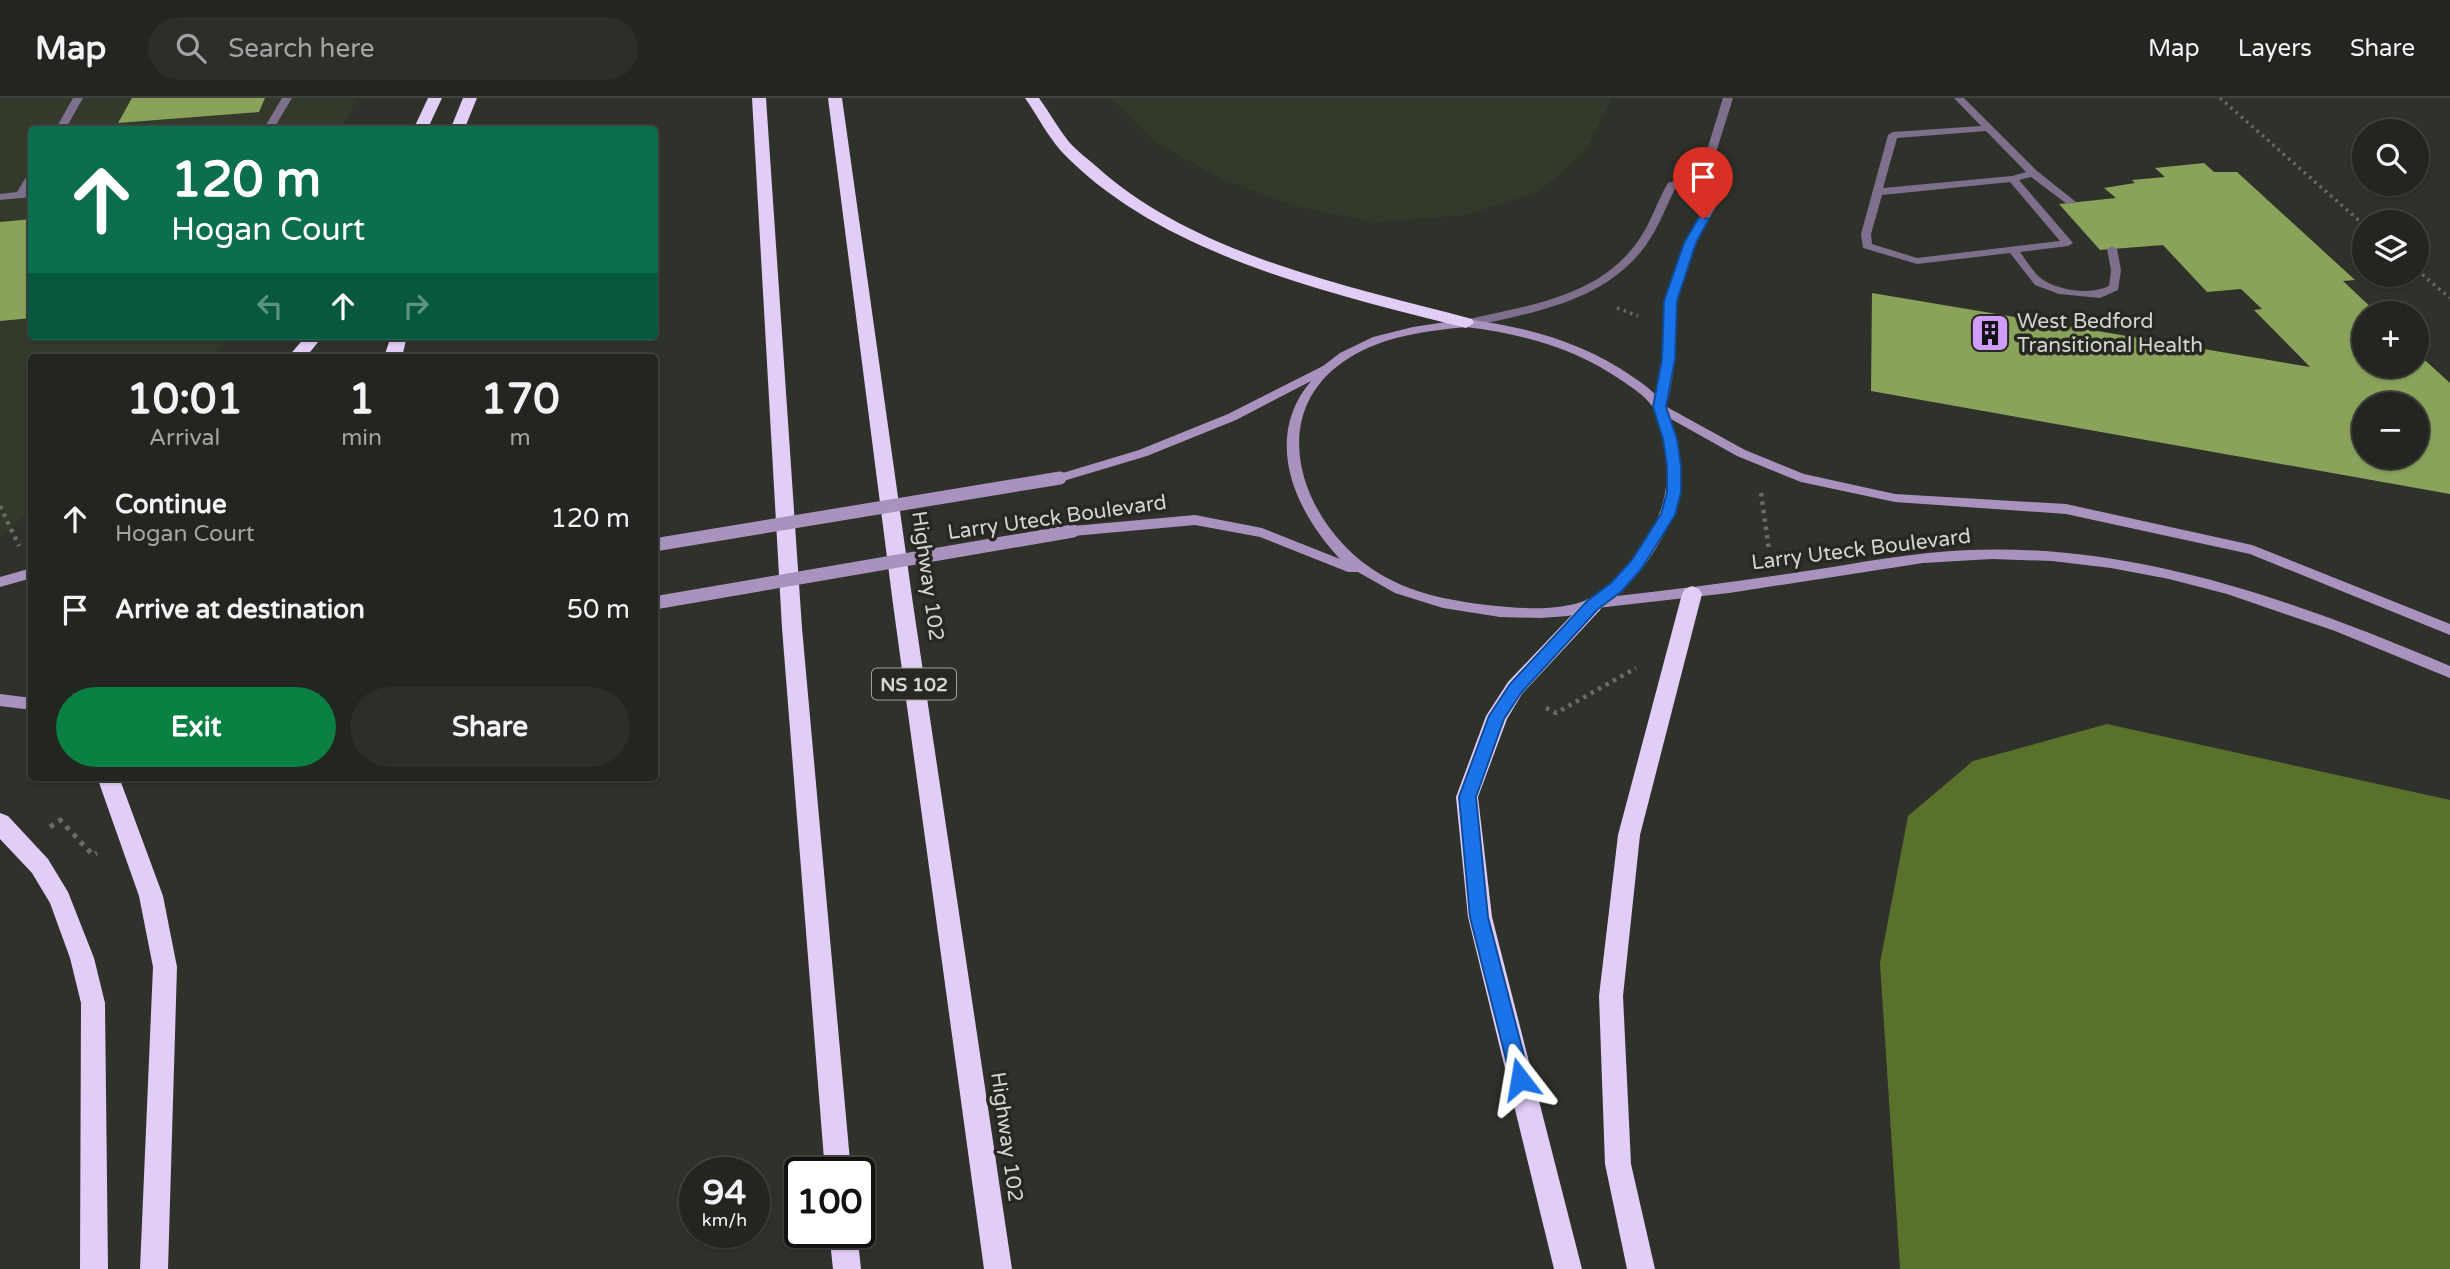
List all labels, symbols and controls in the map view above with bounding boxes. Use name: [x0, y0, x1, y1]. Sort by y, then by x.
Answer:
search box: [148, 17, 638, 80]
text: Map: [35, 29, 106, 68]
icon: search: [172, 29, 210, 67]
text: Search here: [228, 33, 374, 64]
text: Map: [2148, 34, 2200, 63]
text: Layers: [2238, 34, 2312, 63]
text: Share: [2350, 34, 2415, 63]
map controls: [2352, 119, 2429, 469]
button: search: [2352, 119, 2429, 196]
pin: [1673, 147, 1733, 219]
text: 120 m: [171, 151, 321, 210]
icon: ahead: [56, 154, 147, 245]
icon: arrive: [1684, 158, 1722, 196]
button: layers: [2352, 210, 2429, 287]
text: Hogan Court: [171, 211, 365, 249]
icon: left: [251, 287, 289, 325]
icon: ahead: [324, 287, 362, 325]
icon: right: [397, 287, 435, 325]
button: +: [2352, 301, 2429, 378]
place label: West Bedford Transitional Health: [2017, 309, 2203, 358]
building icon: West Bedford Transitional Health: [1969, 312, 2011, 354]
text: 10:01: [126, 374, 243, 425]
text: 1: [348, 374, 375, 425]
text: 170: [480, 374, 560, 425]
button: −: [2352, 392, 2429, 469]
text: Arrival: [149, 424, 220, 452]
text: min: [341, 424, 382, 452]
text: m: [509, 424, 531, 452]
text: Continue: [115, 489, 227, 520]
street label: Larry Uteck Boulevard: [946, 490, 1168, 545]
icon: ahead: [56, 500, 94, 538]
text: 120 m: [550, 503, 630, 534]
street label: Highway 102: [906, 509, 949, 643]
text: Hogan Court: [115, 520, 255, 548]
street label: Larry Uteck Boulevard: [1750, 524, 1972, 575]
icon: arrive: [56, 591, 94, 629]
text: Arrive at destination: [115, 594, 365, 625]
text: 50 m: [567, 594, 630, 625]
road number: NS 102: [872, 668, 956, 699]
button: Exit: [56, 687, 336, 767]
button: Share: [350, 687, 630, 767]
position arrow: [1483, 1042, 1557, 1116]
street label: Highway 102: [985, 1070, 1028, 1204]
speed limit sign: 100: [784, 1157, 875, 1248]
text: 94: [703, 1172, 746, 1214]
text: km/h: [702, 1209, 747, 1231]

